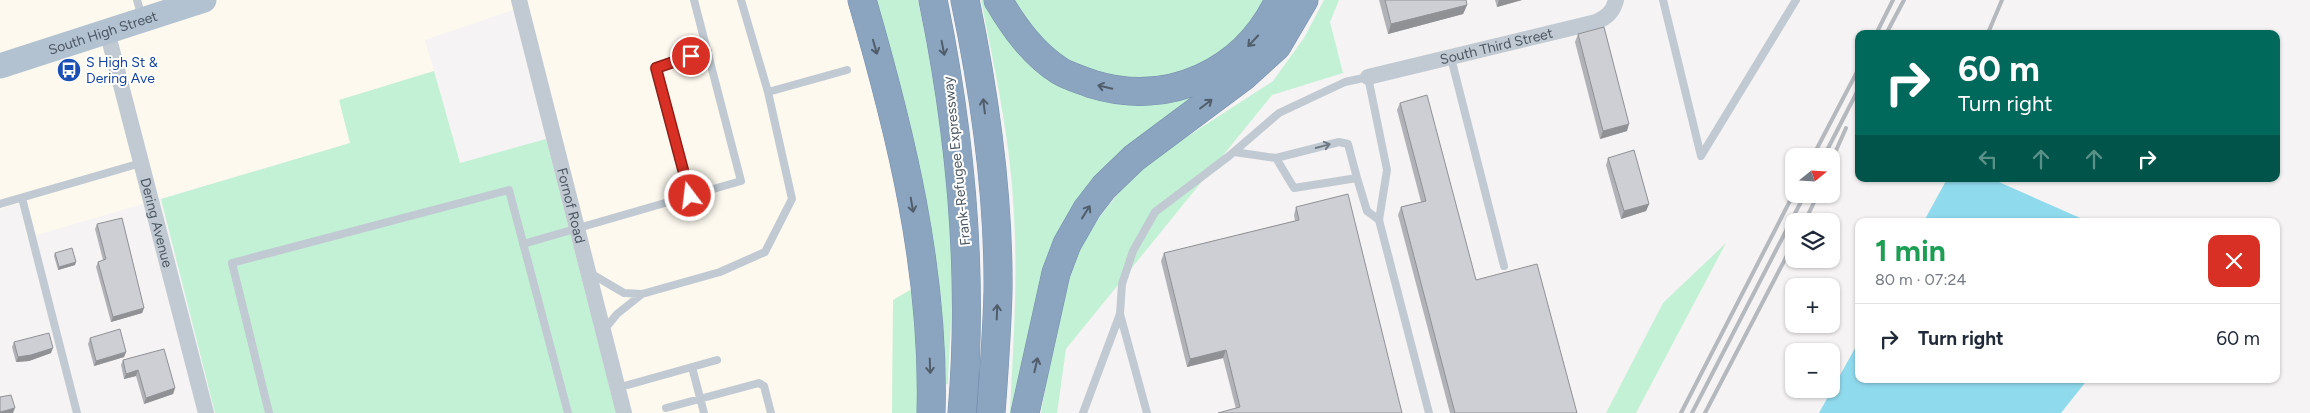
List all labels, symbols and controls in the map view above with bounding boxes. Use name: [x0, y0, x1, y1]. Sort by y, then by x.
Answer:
street label: South High Street: [46, 7, 159, 58]
street label: South Third Street: [1438, 24, 1554, 68]
one-way arrow: [1247, 34, 1259, 47]
pin: [670, 35, 712, 77]
one-way arrow: [871, 38, 881, 54]
one-way arrow: [938, 39, 948, 55]
icon: arrive: [677, 42, 705, 70]
text: 60 m: [1958, 48, 2040, 90]
icon: right: [1875, 50, 1940, 115]
place label: S High St & Dering Ave: [86, 54, 158, 87]
bus stop icon: S High St & Dering Ave: [56, 57, 82, 83]
street label: Frank-Refugee Expressway: [940, 75, 974, 246]
one-way arrow: [1098, 82, 1114, 91]
text: Turn right: [1958, 90, 2053, 117]
one-way arrow: [979, 98, 989, 114]
one-way arrow: [1199, 99, 1213, 109]
one-way arrow: [1314, 141, 1330, 150]
icon: left: [1974, 145, 2002, 173]
icon: ahead: [2027, 145, 2055, 173]
icon: ahead: [2080, 145, 2108, 173]
icon: right: [2133, 145, 2161, 173]
north arrow: [1785, 148, 1840, 202]
map controls: [1785, 148, 1840, 398]
street label: Fornof Road: [553, 166, 589, 245]
position arrow: [663, 169, 715, 221]
street label: Dering Avenue: [137, 176, 177, 270]
one-way arrow: [908, 197, 918, 213]
one-way arrow: [1081, 206, 1091, 220]
button: layers: [1785, 213, 1840, 268]
text: 1 min: [1875, 232, 1946, 269]
button: close: [2208, 235, 2260, 287]
text: 80 m · 07:24: [1875, 270, 1966, 289]
button: +: [1785, 278, 1840, 333]
one-way arrow: [992, 304, 1001, 320]
icon: right: [1875, 325, 1903, 353]
text: Turn right: [1918, 327, 2004, 350]
text: 60 m: [2216, 327, 2260, 350]
button: −: [1785, 343, 1840, 398]
one-way arrow: [925, 358, 934, 374]
one-way arrow: [1031, 358, 1041, 374]

